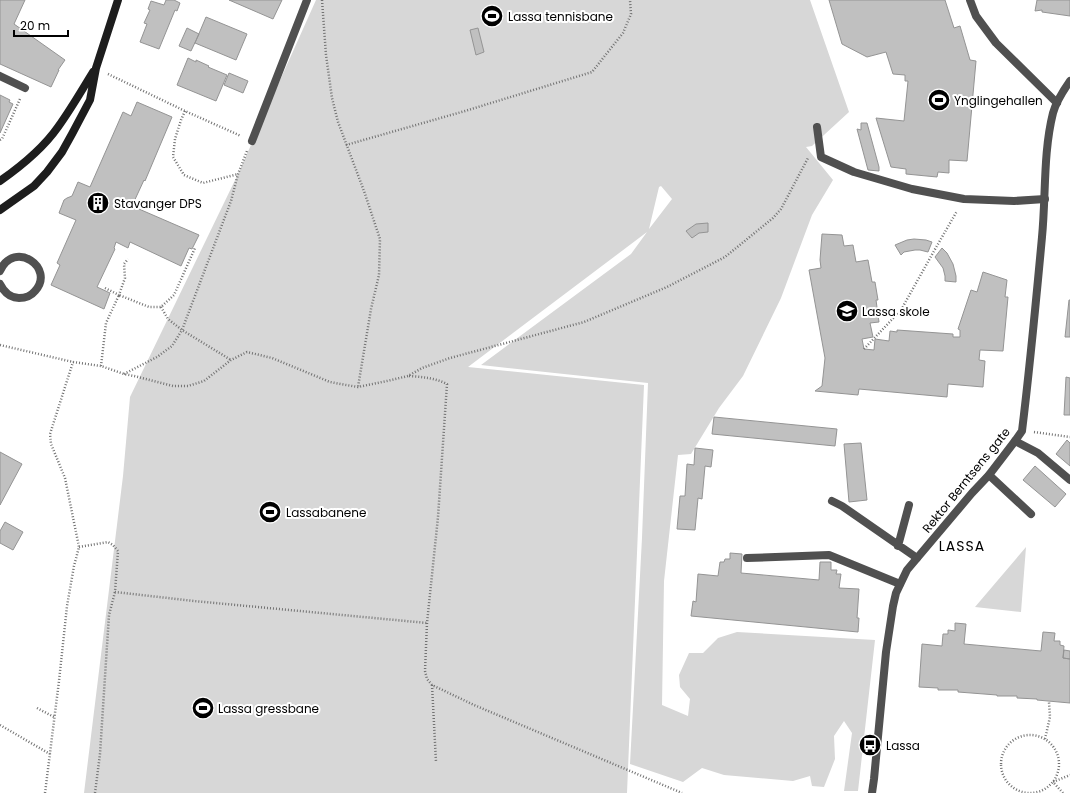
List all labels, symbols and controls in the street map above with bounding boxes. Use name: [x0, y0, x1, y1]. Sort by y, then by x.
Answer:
sports icon: Lassa tennisbane: [479, 3, 505, 29]
place label: Lassa tennisbane: [508, 8, 613, 25]
scale bar: [14, 12, 68, 38]
text: 20 m: [20, 17, 50, 34]
sports icon: Ynglingehallen: [926, 87, 952, 113]
place label: Ynglingehallen: [954, 92, 1043, 109]
building icon: Stavanger DPS: [85, 190, 111, 216]
place label: Stavanger DPS: [114, 195, 202, 212]
school or university icon: Lassa skole: [834, 298, 860, 324]
place label: Lassa skole: [862, 303, 930, 320]
street label: Rektor Berntsens gate: [918, 424, 1014, 536]
sports icon: Lassabanene: [257, 499, 283, 525]
place label: Lassabanene: [286, 504, 366, 521]
district label: LASSA: [939, 536, 985, 556]
sports icon: Lassa gressbane: [190, 695, 216, 721]
place label: Lassa gressbane: [218, 700, 319, 717]
bus stop icon: Lassa: [857, 732, 883, 758]
place label: Lassa: [886, 737, 920, 754]

